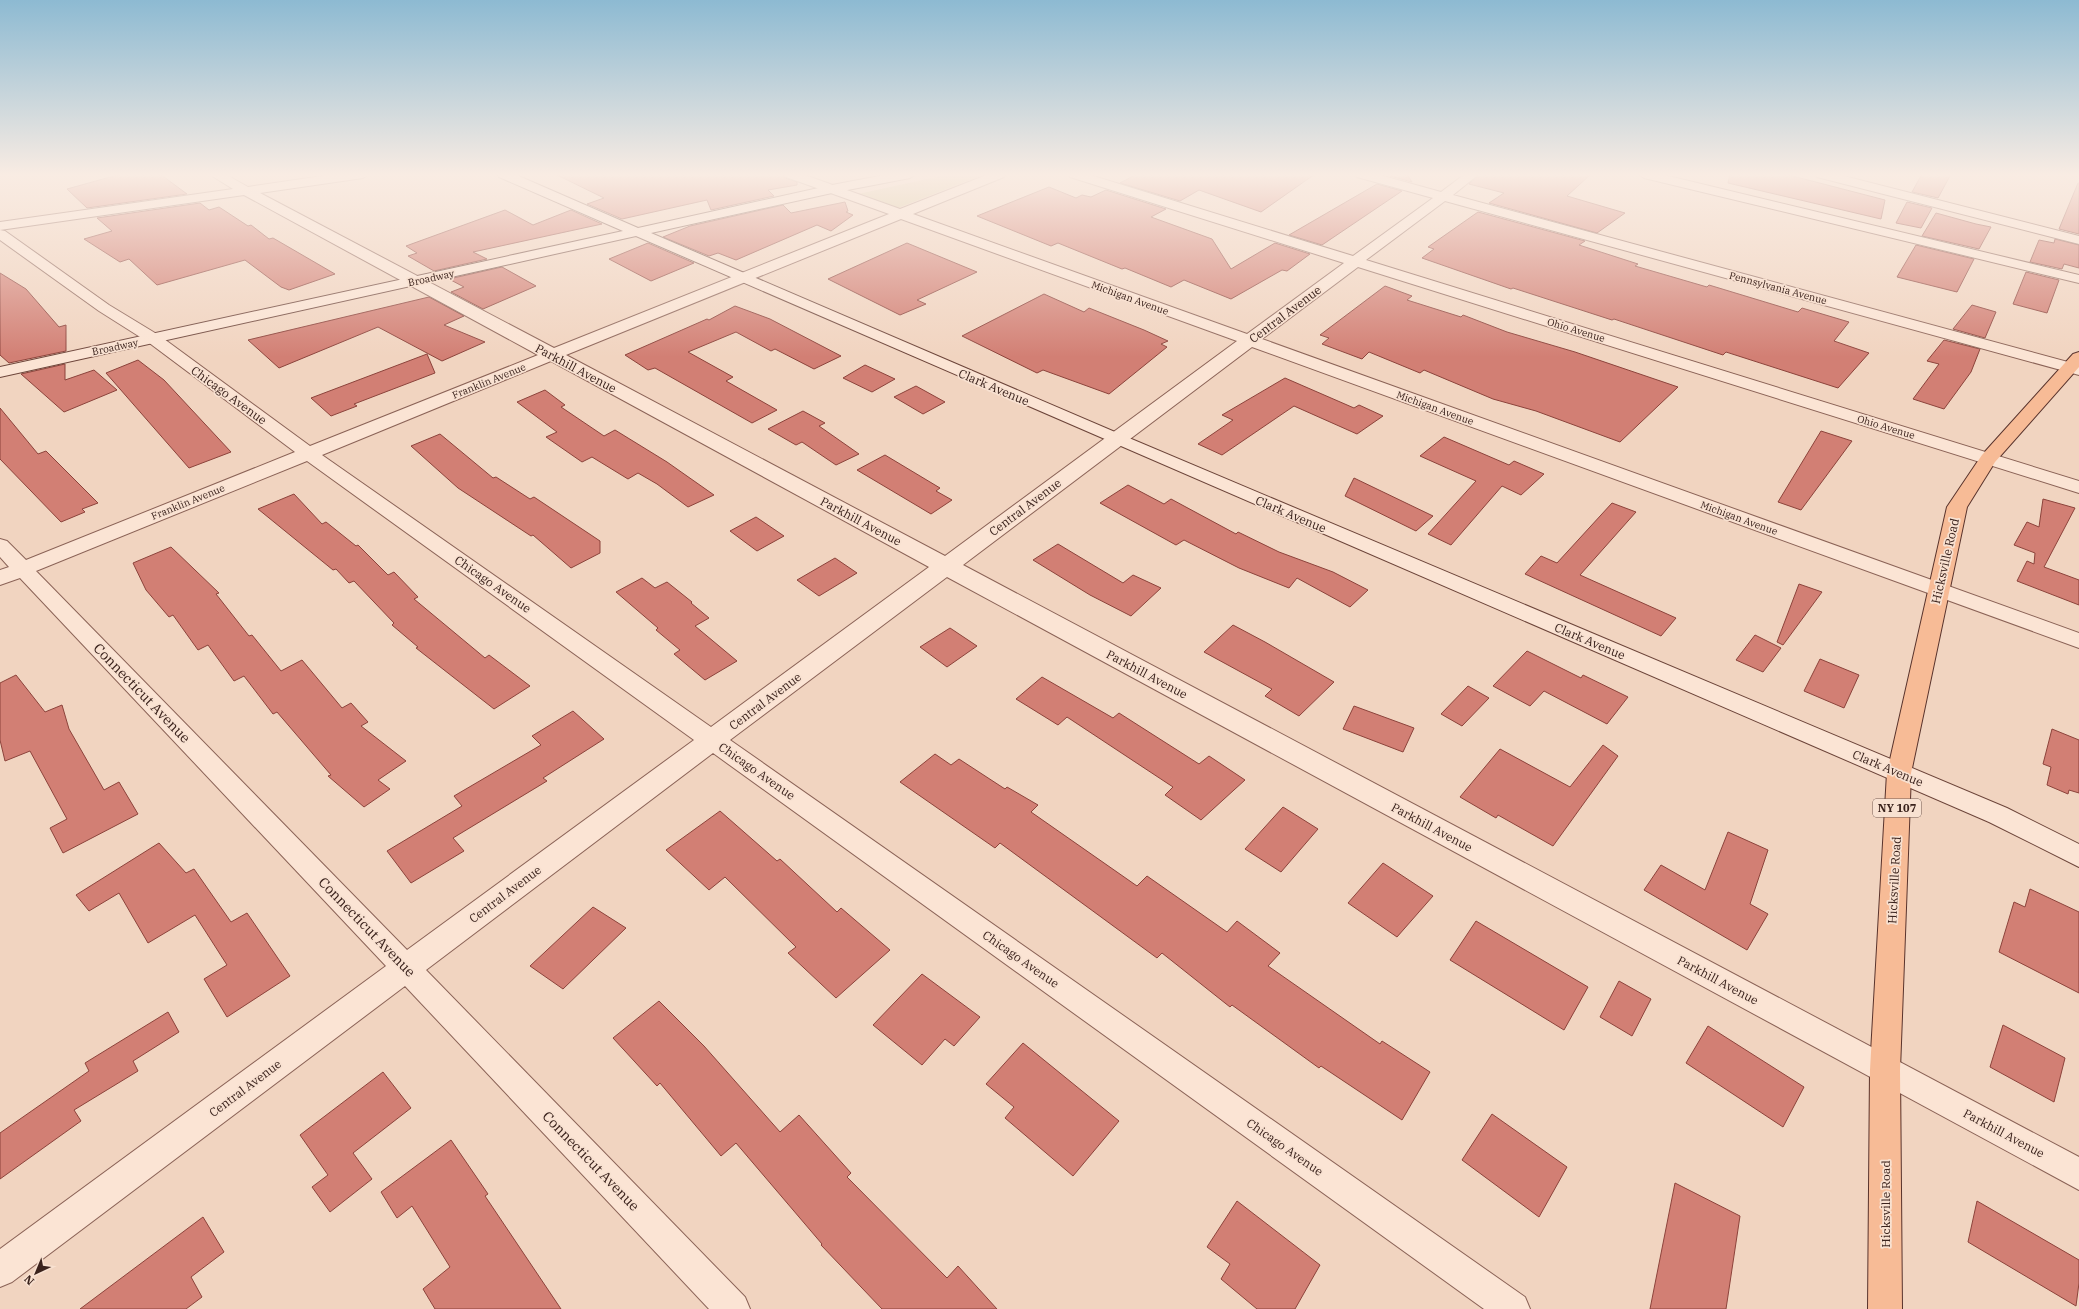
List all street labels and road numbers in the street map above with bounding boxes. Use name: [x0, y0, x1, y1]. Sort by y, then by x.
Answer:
street label: Broadway: [407, 267, 456, 289]
street label: Pennsylvania Avenue: [1728, 269, 1828, 307]
street label: Michigan Avenue: [1090, 278, 1170, 318]
street label: Central Avenue: [1246, 282, 1324, 346]
street label: Ohio Avenue: [1546, 315, 1606, 345]
street label: Broadway: [91, 336, 140, 358]
street label: Parkhill Avenue: [533, 340, 619, 396]
street label: Franklin Avenue: [450, 360, 528, 402]
street label: Chicago Avenue: [188, 363, 270, 427]
street label: Clark Avenue: [956, 365, 1032, 409]
street label: Michigan Avenue: [1395, 388, 1475, 428]
street label: Ohio Avenue: [1856, 412, 1916, 442]
street label: Central Avenue: [986, 475, 1064, 539]
street label: Franklin Avenue: [149, 481, 227, 523]
street label: Clark Avenue: [1253, 492, 1329, 536]
street label: Parkhill Avenue: [818, 493, 904, 549]
street label: Michigan Avenue: [1699, 498, 1779, 538]
street label: Hicksville Road: [1928, 517, 1962, 605]
street label: Chicago Avenue: [452, 552, 534, 616]
street label: Clark Avenue: [1552, 619, 1628, 663]
street label: Connecticut Avenue: [90, 639, 194, 747]
street label: Parkhill Avenue: [1104, 646, 1190, 702]
street label: Central Avenue: [726, 669, 804, 733]
street label: Chicago Avenue: [716, 739, 798, 803]
street label: Clark Avenue: [1850, 746, 1926, 790]
street label: Parkhill Avenue: [1389, 799, 1475, 855]
road number: NY 107: [1873, 799, 1921, 817]
street label: Hicksville Road: [1884, 836, 1904, 924]
street label: Central Avenue: [466, 862, 544, 926]
street label: Connecticut Avenue: [315, 873, 419, 981]
street label: Chicago Avenue: [980, 927, 1062, 991]
street label: Parkhill Avenue: [1675, 952, 1761, 1008]
street label: Central Avenue: [206, 1056, 284, 1120]
street label: Parkhill Avenue: [1961, 1105, 2047, 1161]
street label: Connecticut Avenue: [539, 1107, 643, 1215]
street label: Chicago Avenue: [1244, 1115, 1326, 1179]
street label: Hicksville Road: [1878, 1160, 1893, 1248]

